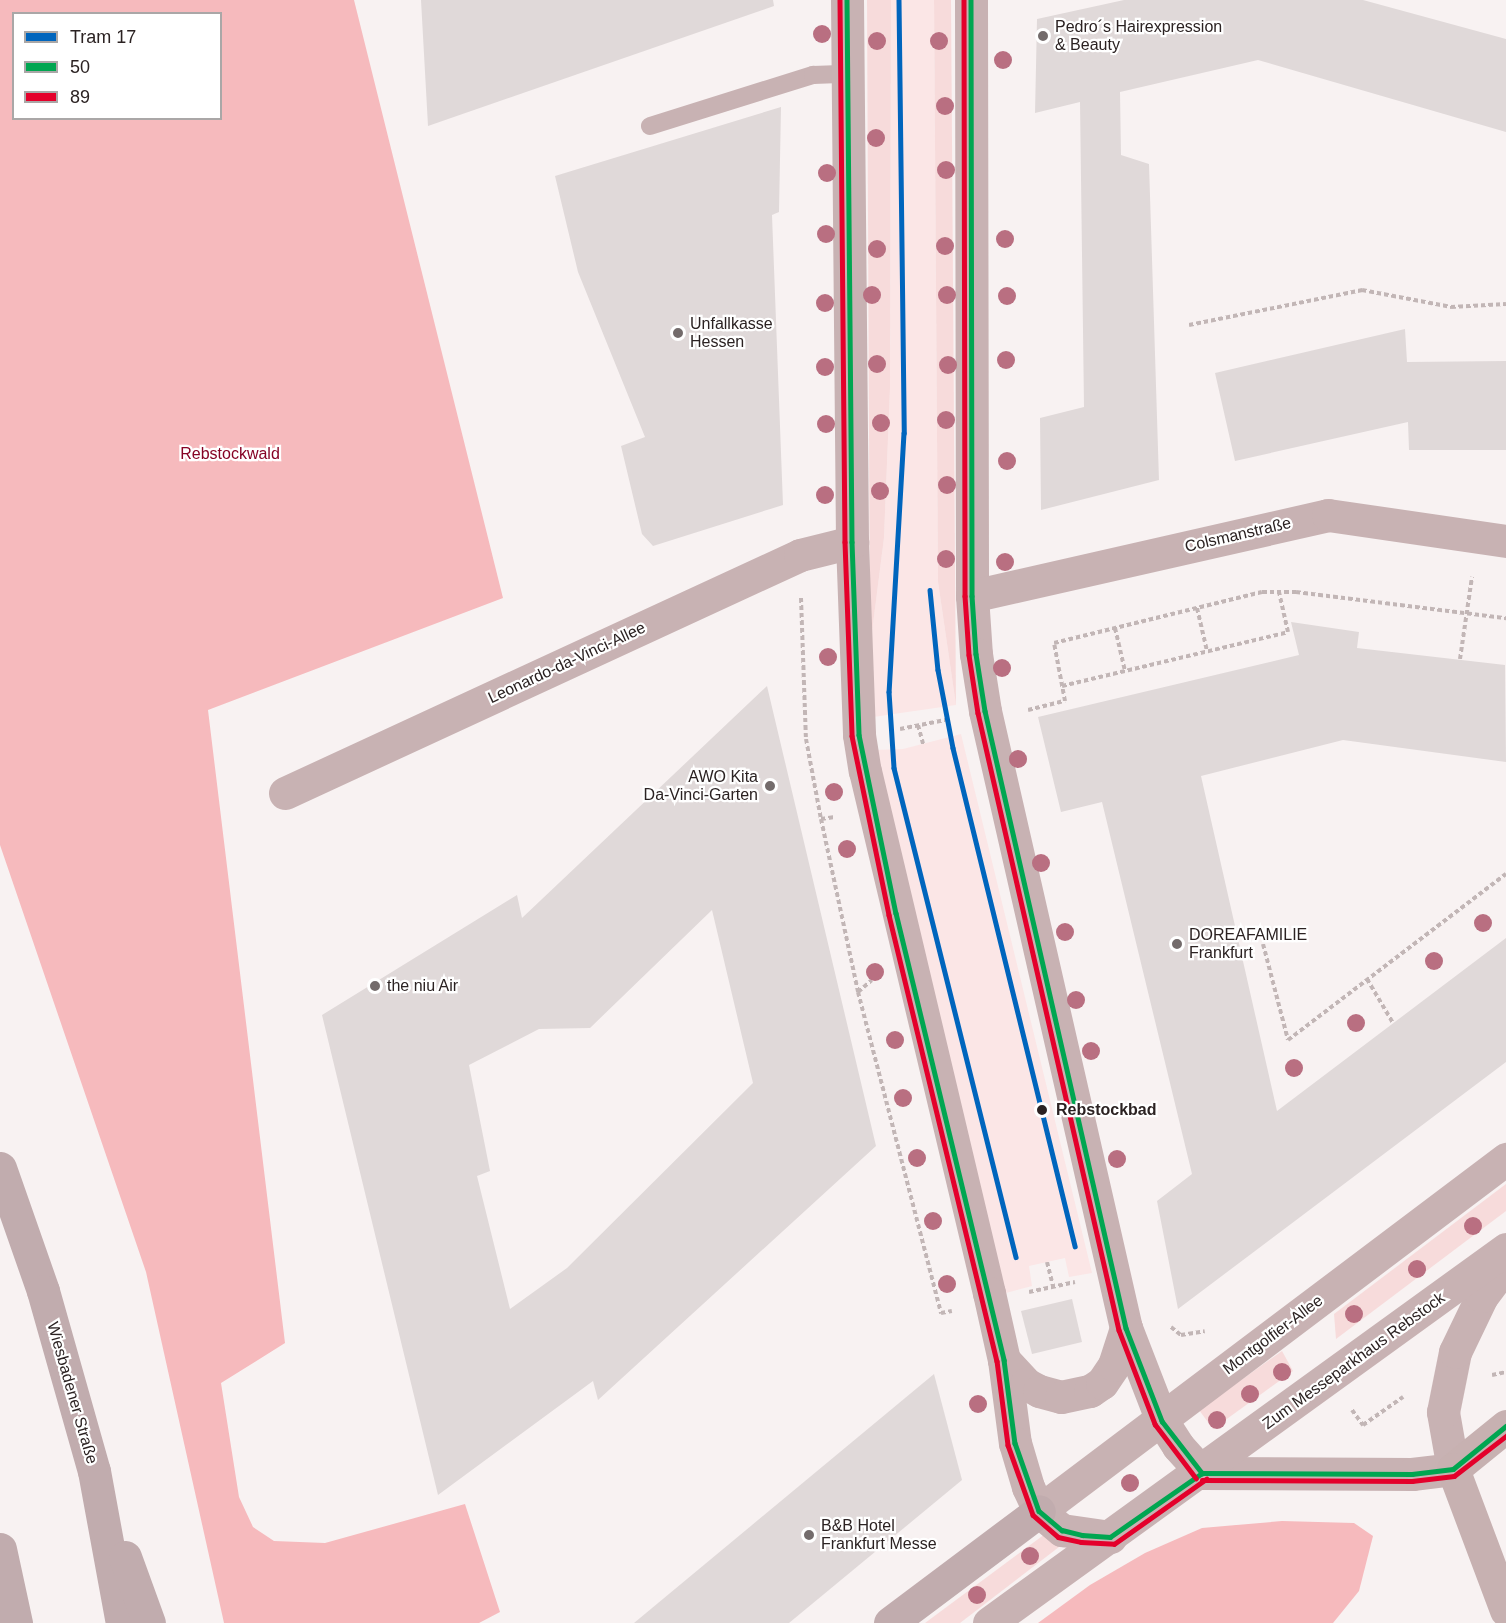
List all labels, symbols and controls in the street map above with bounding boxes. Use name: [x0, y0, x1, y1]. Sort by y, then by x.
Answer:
legend: [12, 12, 222, 120]
place label: Pedro´s Hairexpression & Beauty: [1055, 17, 1222, 55]
text: Tram 17: [70, 27, 136, 47]
marker: Pedro´s Hairexpression & Beauty: [1036, 29, 1050, 43]
text: 50: [70, 57, 90, 77]
text: 89: [70, 87, 90, 107]
place label: Unfallkasse Hessen: [690, 314, 773, 352]
marker: Unfallkasse Hessen: [671, 326, 685, 340]
park label: Rebstockwald: [180, 444, 280, 464]
street label: Colsmanstraße: [1183, 513, 1293, 557]
street label: Leonardo-da-Vinci-Allee: [485, 618, 649, 708]
place label: AWO Kita Da-Vinci-Garten: [644, 767, 758, 805]
marker: AWO Kita Da-Vinci-Garten: [763, 779, 777, 793]
place label: DOREAFAMILIE Frankfurt: [1189, 925, 1307, 963]
marker: DOREAFAMILIE Frankfurt: [1170, 937, 1184, 951]
place label: the niu Air: [387, 976, 459, 996]
marker: the niu Air: [368, 979, 382, 993]
place label: Rebstockbad: [1056, 1100, 1156, 1120]
marker: Rebstockbad: [1033, 1101, 1051, 1119]
street label: Zum Messeparkhaus Rebstock: [1259, 1288, 1449, 1434]
street label: Montgolfier-Allee: [1219, 1291, 1327, 1379]
street label: Wiesbadener Straße: [43, 1320, 101, 1466]
place label: B&B Hotel Frankfurt Messe: [821, 1516, 937, 1554]
marker: B&B Hotel Frankfurt Messe: [802, 1528, 816, 1542]

